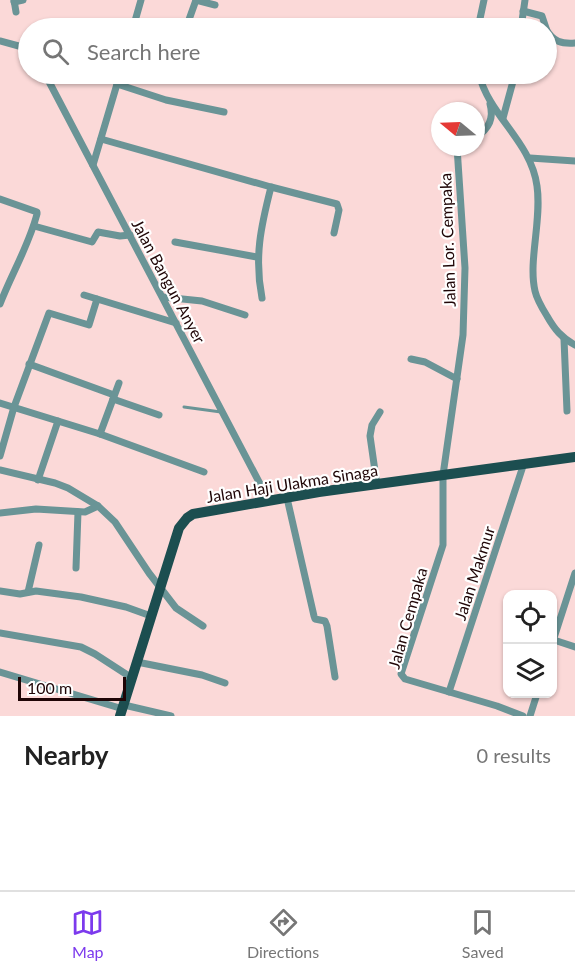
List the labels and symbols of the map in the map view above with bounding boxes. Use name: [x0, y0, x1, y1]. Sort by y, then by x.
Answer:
north arrow: [431, 102, 485, 156]
street label: Jalan Lor. Cempaka: [435, 173, 459, 307]
street label: Jalan Bangun Anyer: [128, 216, 210, 346]
street label: Jalan Haji Ulakma Sinaga: [205, 460, 379, 506]
street label: Jalan Makmur: [450, 523, 498, 622]
street label: Jalan Cempaka: [383, 565, 431, 671]
scale bar: [18, 674, 126, 702]

